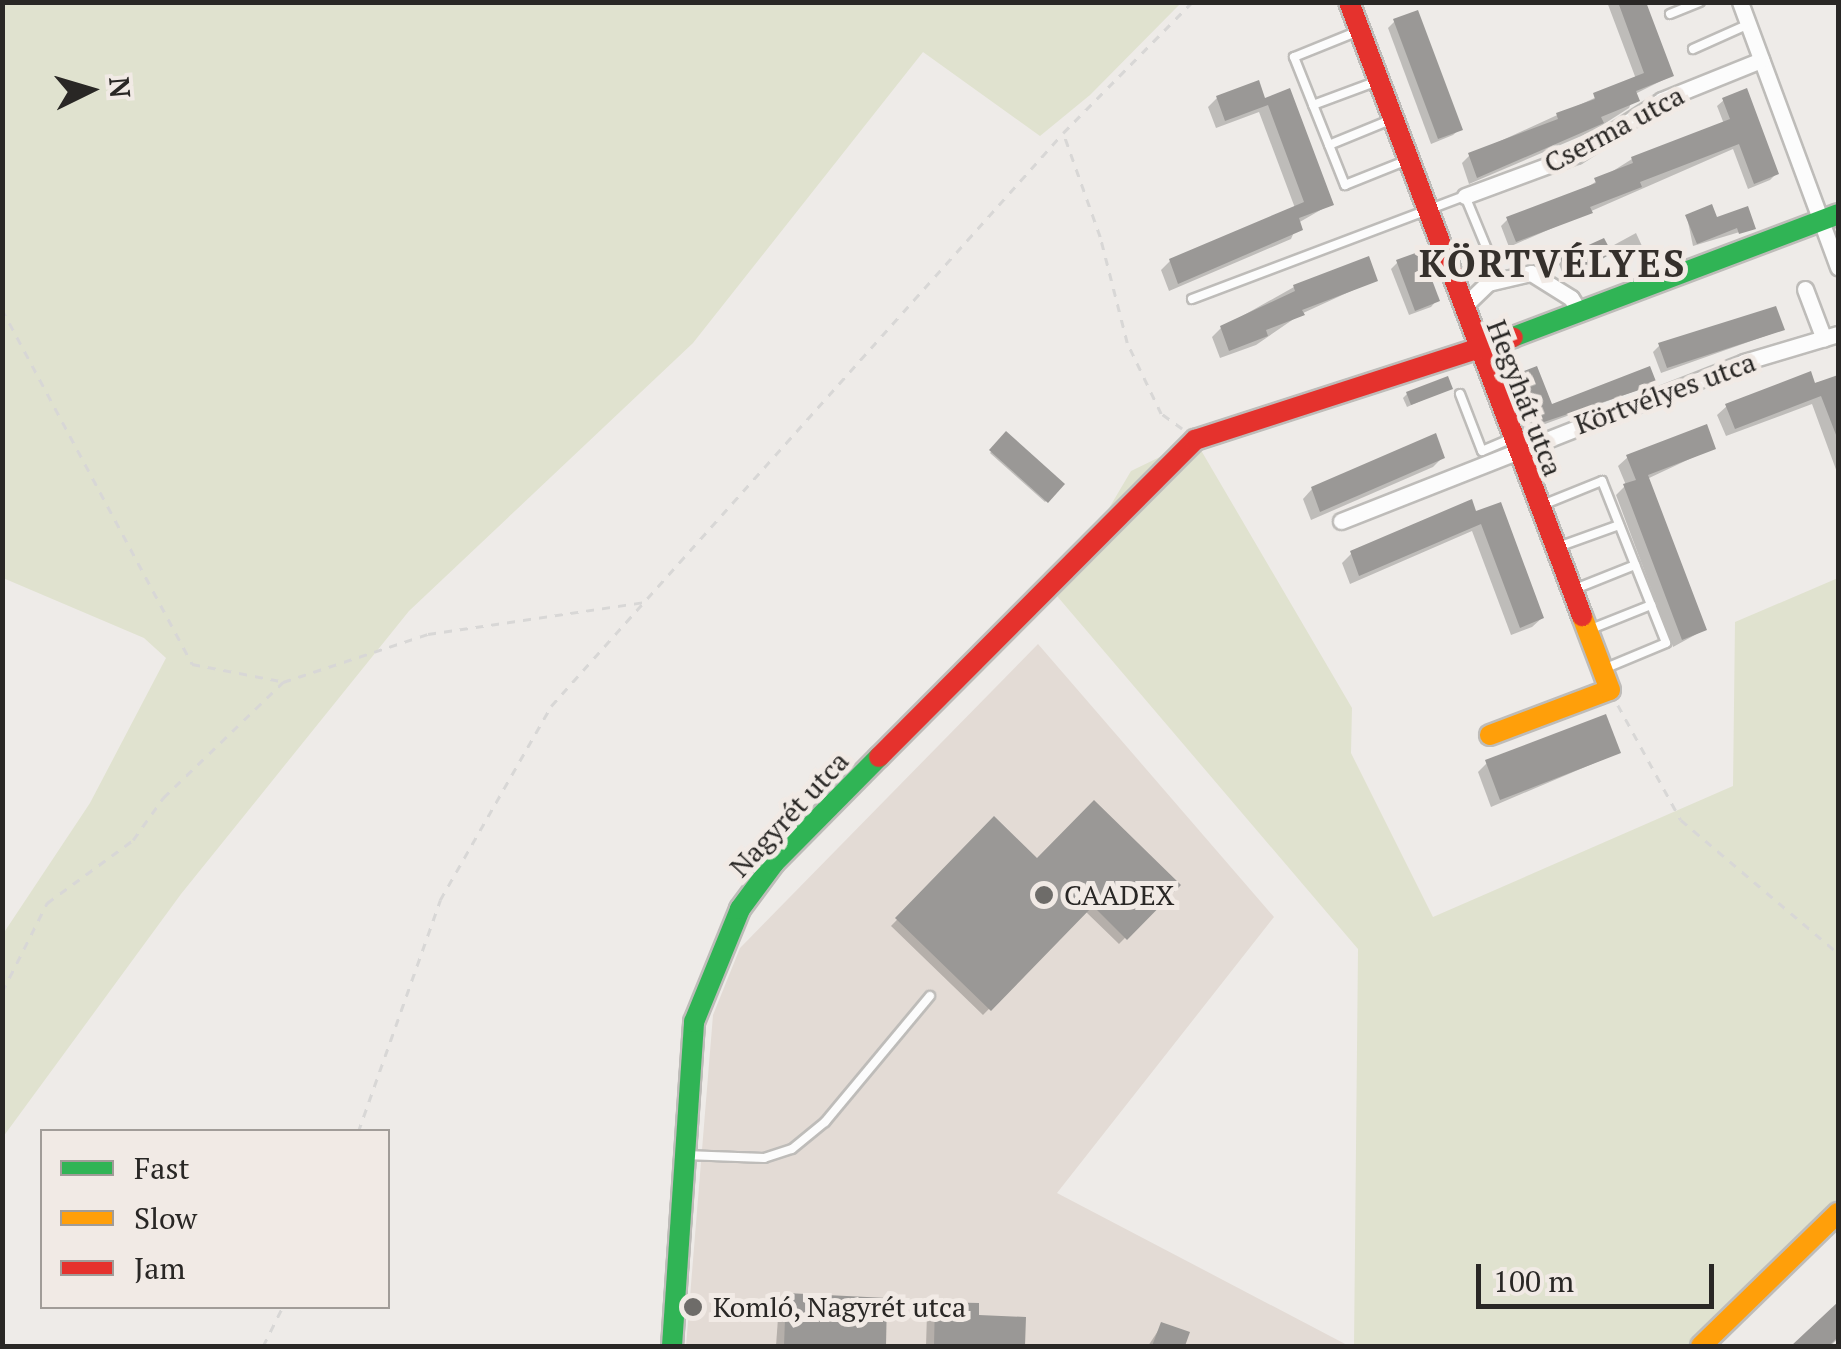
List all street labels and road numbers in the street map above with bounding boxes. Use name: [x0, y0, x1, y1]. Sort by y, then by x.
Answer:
street label: Cserma utca: [1538, 78, 1690, 180]
street label: Hegyhát utca: [1480, 315, 1570, 481]
street label: Körtvélyes utca: [1570, 345, 1760, 441]
street label: Nagyrét utca: [722, 744, 856, 884]

